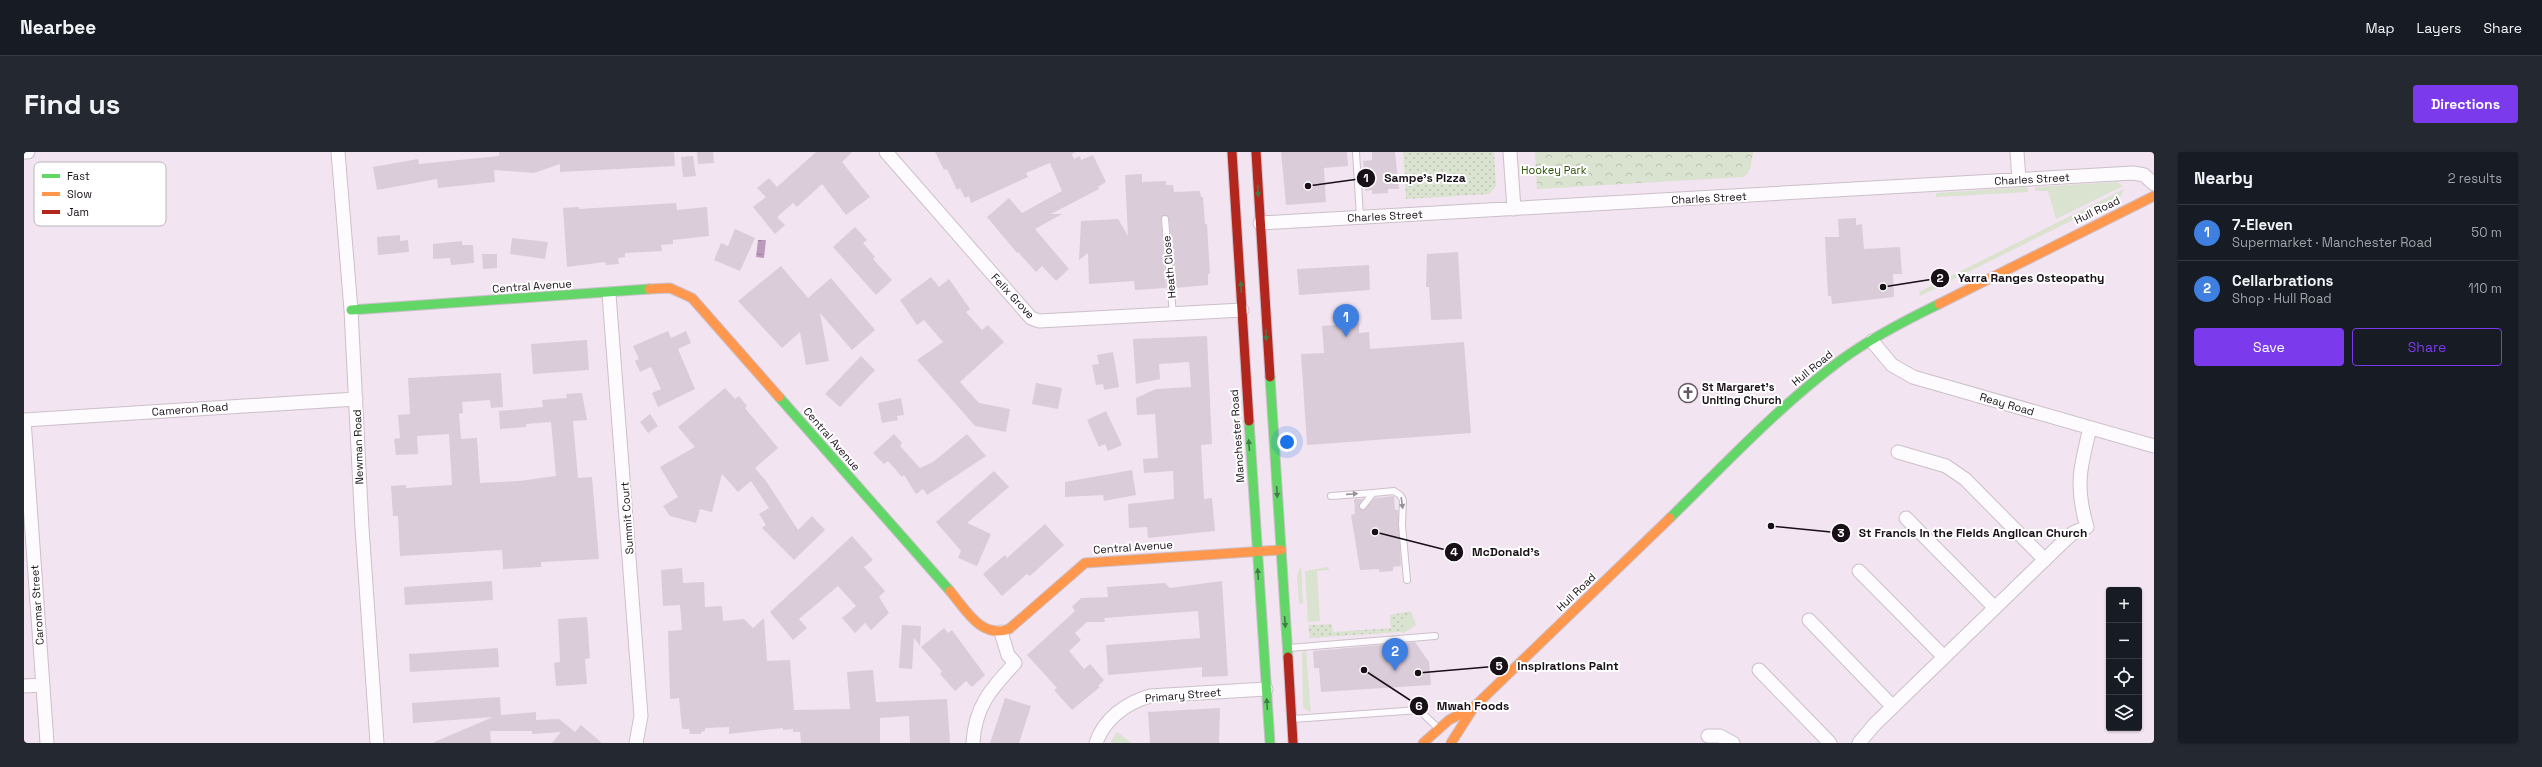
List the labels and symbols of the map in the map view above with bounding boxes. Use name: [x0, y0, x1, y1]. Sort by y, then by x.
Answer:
legend: [34, 162, 166, 226]
park label: Hookey Park: [1521, 163, 1587, 177]
callout: Sampe's Pizza: [1356, 166, 1473, 190]
text: Fast: [67, 169, 90, 183]
text: 1: [1363, 170, 1369, 186]
text: Sampe's Pizza: [1384, 170, 1466, 186]
street label: Charles Street: [1994, 170, 2070, 188]
one-way arrow: [1255, 185, 1262, 197]
text: Slow: [67, 187, 92, 201]
street label: Charles Street: [1671, 189, 1747, 207]
street label: Hull Road: [2072, 193, 2122, 227]
text: Jam: [67, 205, 89, 219]
street label: Charles Street: [1347, 207, 1423, 225]
street label: Heath Close: [1159, 235, 1179, 299]
callout: Yarra Ranges Osteopathy: [1930, 266, 2113, 290]
street label: Felix Grove: [988, 270, 1038, 322]
text: 2: [1936, 270, 1944, 286]
text: Yarra Ranges Osteopathy: [1958, 270, 2104, 286]
street label: Central Avenue: [492, 276, 572, 296]
one-way arrow: [1237, 281, 1244, 293]
pin: 1: [1333, 304, 1359, 337]
one-way arrow: [1263, 329, 1270, 341]
street label: Hull Road: [1788, 347, 1836, 389]
place label: St Margaret's Uniting Church: [1702, 380, 1782, 407]
church icon: St Margaret's Uniting Church: [1677, 382, 1699, 404]
street label: Manchester Road: [1227, 389, 1247, 483]
street label: Reay Road: [1978, 390, 2036, 418]
street label: Cameron Road: [151, 399, 229, 419]
street label: Central Avenue: [801, 404, 863, 474]
street label: Newman Road: [350, 409, 366, 485]
your location: [1277, 432, 1297, 452]
one-way arrow: [1246, 439, 1253, 451]
street label: Summit Court: [617, 481, 637, 555]
one-way arrow: [1273, 486, 1280, 498]
one-way arrow: [1346, 491, 1358, 498]
one-way arrow: [1399, 496, 1405, 509]
callout: St Francis in the Fields Anglican Church: [1831, 521, 2095, 545]
text: 3: [1837, 525, 1845, 541]
text: St Francis in the Fields Anglican Church: [1859, 525, 2087, 541]
street label: Central Avenue: [1093, 537, 1173, 557]
callout: McDonald's: [1444, 540, 1548, 564]
text: 4: [1450, 544, 1458, 560]
text: McDonald's: [1472, 544, 1540, 560]
street label: Caromar Street: [27, 564, 47, 646]
one-way arrow: [1255, 568, 1262, 580]
street label: Hull Road: [1553, 570, 1599, 614]
one-way arrow: [1282, 616, 1289, 628]
pin: 2: [1382, 638, 1408, 671]
callout: Inspirations Paint: [1489, 654, 1627, 678]
text: 5: [1495, 658, 1503, 674]
text: Inspirations Paint: [1517, 658, 1619, 674]
street label: Primary Street: [1144, 685, 1222, 705]
callout: Mwah Foods: [1409, 694, 1517, 718]
one-way arrow: [1264, 698, 1271, 710]
text: 6: [1415, 698, 1423, 714]
text: Mwah Foods: [1437, 698, 1509, 714]

